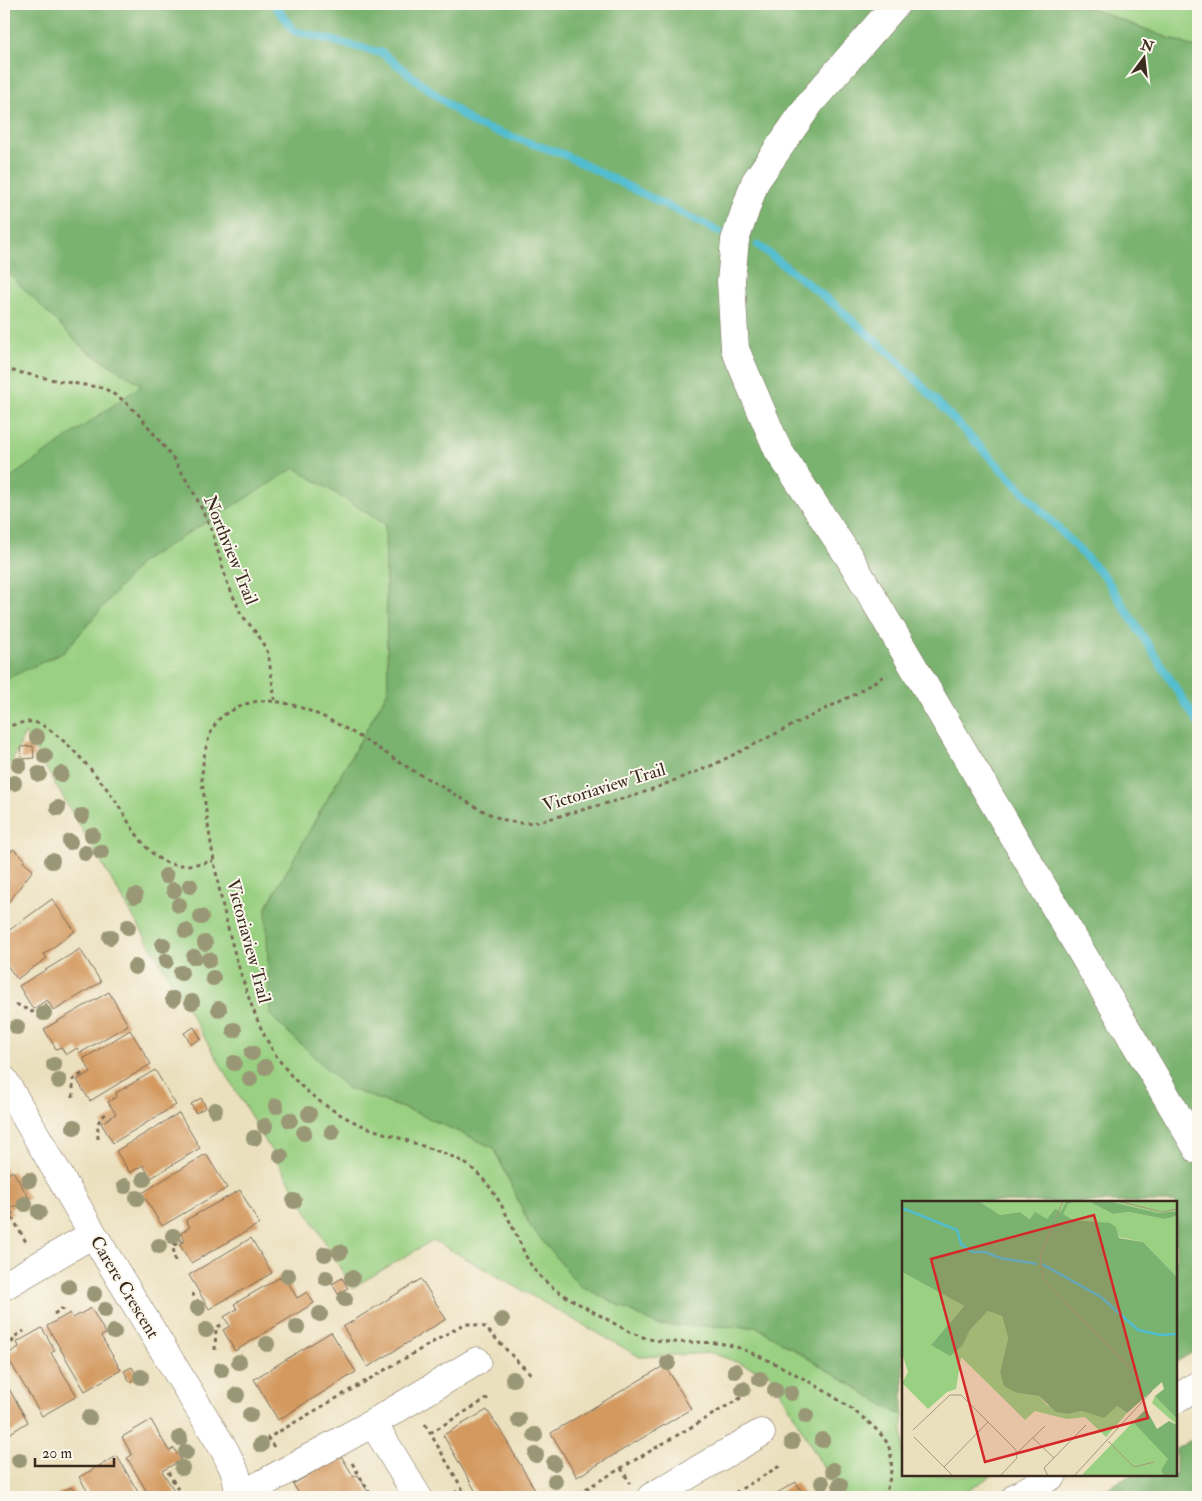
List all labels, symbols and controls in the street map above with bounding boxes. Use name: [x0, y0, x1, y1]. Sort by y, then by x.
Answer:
north arrow: [1120, 32, 1170, 82]
text: N: [1138, 36, 1156, 56]
street label: Northview Trail: [198, 492, 263, 609]
street label: Victoriaview Trail: [540, 758, 669, 817]
street label: Victoriaview Trail: [221, 877, 276, 1006]
inset map: [902, 1201, 1177, 1476]
street label: Carere Crescent: [85, 1232, 164, 1343]
scale bar: [35, 1436, 114, 1468]
text: 20 m: [42, 1444, 72, 1463]

